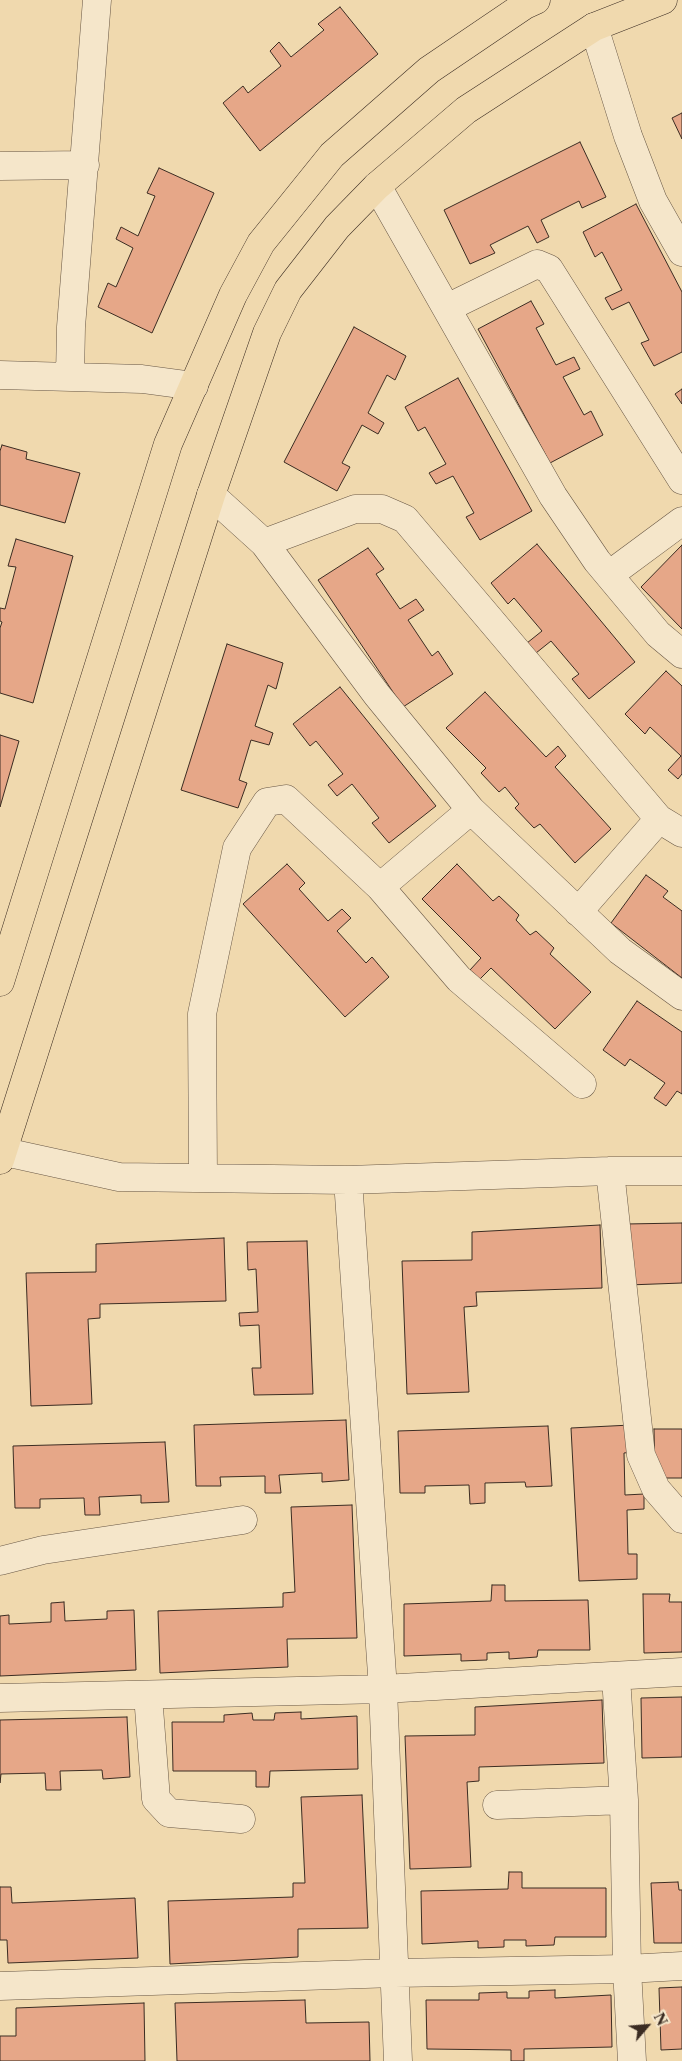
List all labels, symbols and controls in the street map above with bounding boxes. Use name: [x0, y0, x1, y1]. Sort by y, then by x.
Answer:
north arrow: [622, 2001, 672, 2051]
text: N: [650, 2010, 671, 2029]

